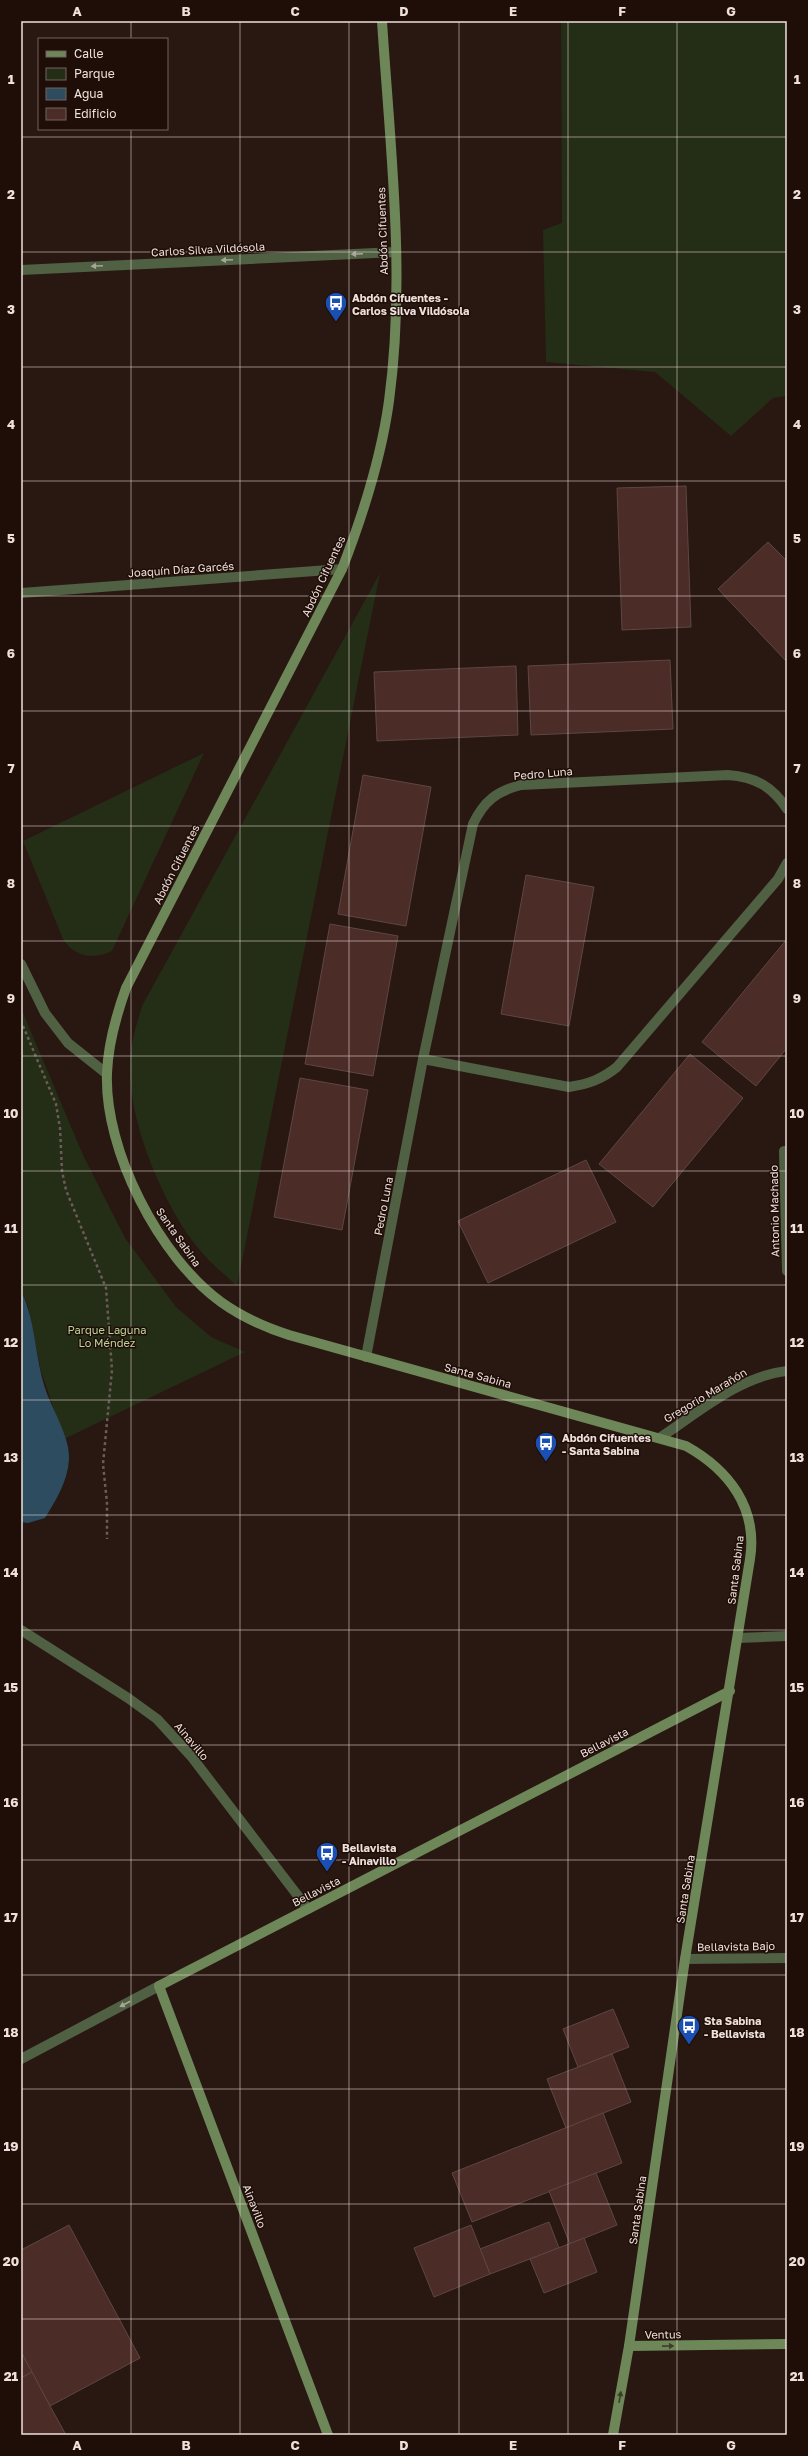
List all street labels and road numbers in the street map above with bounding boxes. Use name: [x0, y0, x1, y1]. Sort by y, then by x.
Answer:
street label: Abdón Cifuentes: [374, 187, 390, 275]
street label: Carlos Silva Vildósola: [151, 240, 265, 258]
street label: Abdón Cifuentes: [299, 533, 348, 619]
street label: Joaquín Díaz Garcés: [127, 559, 235, 579]
street label: Pedro Luna: [513, 764, 573, 782]
street label: Abdón Cifuentes: [150, 822, 202, 906]
street label: Antonio Machado: [767, 1164, 781, 1257]
street label: Pedro Luna: [371, 1176, 395, 1236]
street label: Santa Sabina: [154, 1205, 204, 1269]
street label: Santa Sabina: [443, 1360, 513, 1390]
street label: Gregorio Marañón: [661, 1365, 749, 1425]
street label: Santa Sabina: [724, 1535, 746, 1605]
street label: Ainavillo: [172, 1719, 212, 1763]
street label: Bellavista: [578, 1724, 630, 1760]
street label: Santa Sabina: [673, 1854, 697, 1924]
street label: Bellavista: [290, 1873, 342, 1909]
street label: Bellavista Bajo: [697, 1939, 776, 1953]
street label: Santa Sabina: [626, 2175, 648, 2245]
street label: Ainavillo: [241, 2182, 269, 2230]
street label: Ventus: [645, 2327, 682, 2341]

